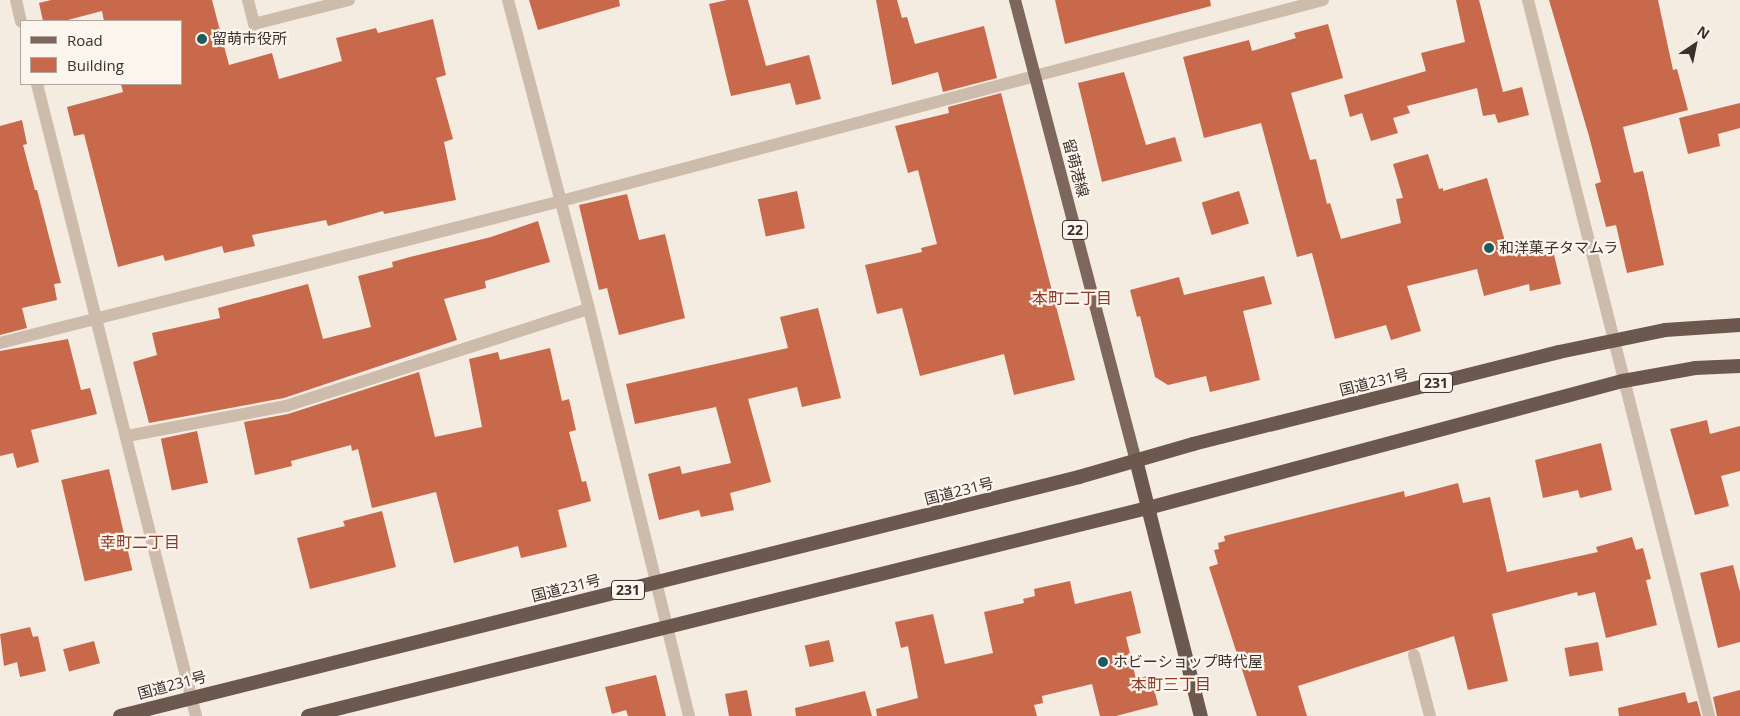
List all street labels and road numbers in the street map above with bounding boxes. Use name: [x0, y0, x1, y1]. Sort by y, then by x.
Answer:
street label: 留萌港線: [1060, 137, 1092, 199]
road number: 22: [1061, 218, 1089, 242]
street label: 国道231号: [1338, 365, 1410, 399]
road number: 231: [1418, 372, 1454, 394]
street label: 国道231号: [923, 474, 995, 508]
street label: 国道231号: [530, 571, 602, 605]
road number: 231: [610, 578, 646, 602]
street label: 国道231号: [136, 667, 208, 703]

